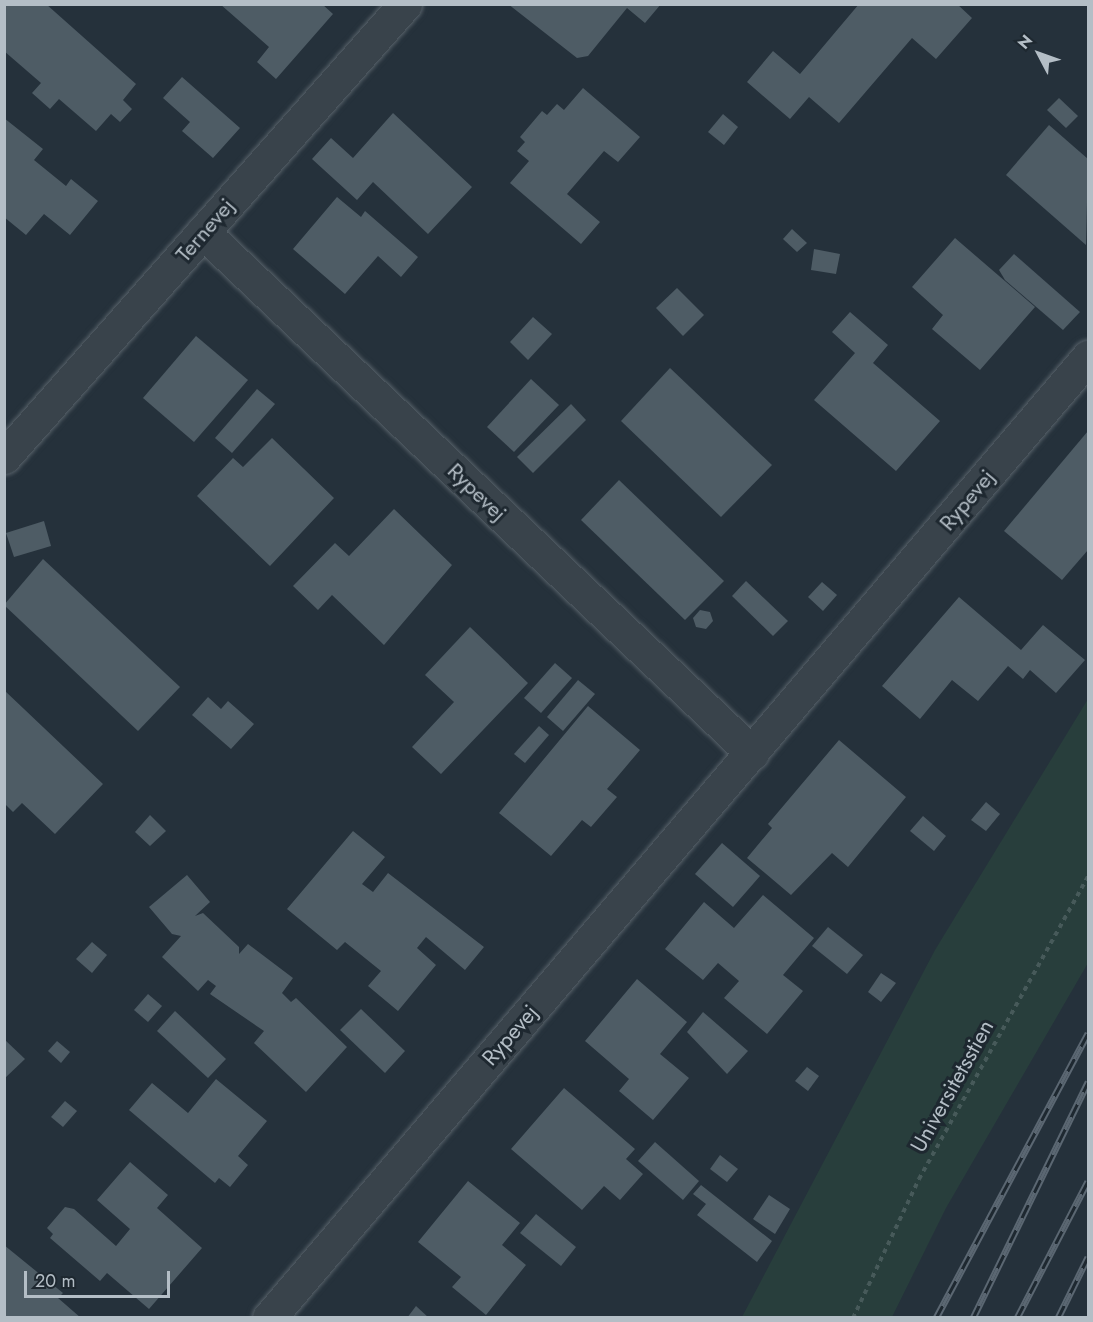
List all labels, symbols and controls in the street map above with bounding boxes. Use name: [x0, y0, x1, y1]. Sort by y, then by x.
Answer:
north arrow: [1009, 24, 1069, 84]
text: N: [1012, 30, 1038, 54]
street label: Ternevej: [170, 193, 240, 267]
street label: Rypevej: [442, 458, 512, 526]
street label: Rypevej: [934, 464, 1000, 536]
street label: Rypevej: [477, 999, 543, 1071]
street label: Universitetsstien: [905, 1015, 999, 1157]
scale bar: [27, 1259, 172, 1297]
text: 20 m: [35, 1268, 75, 1294]

